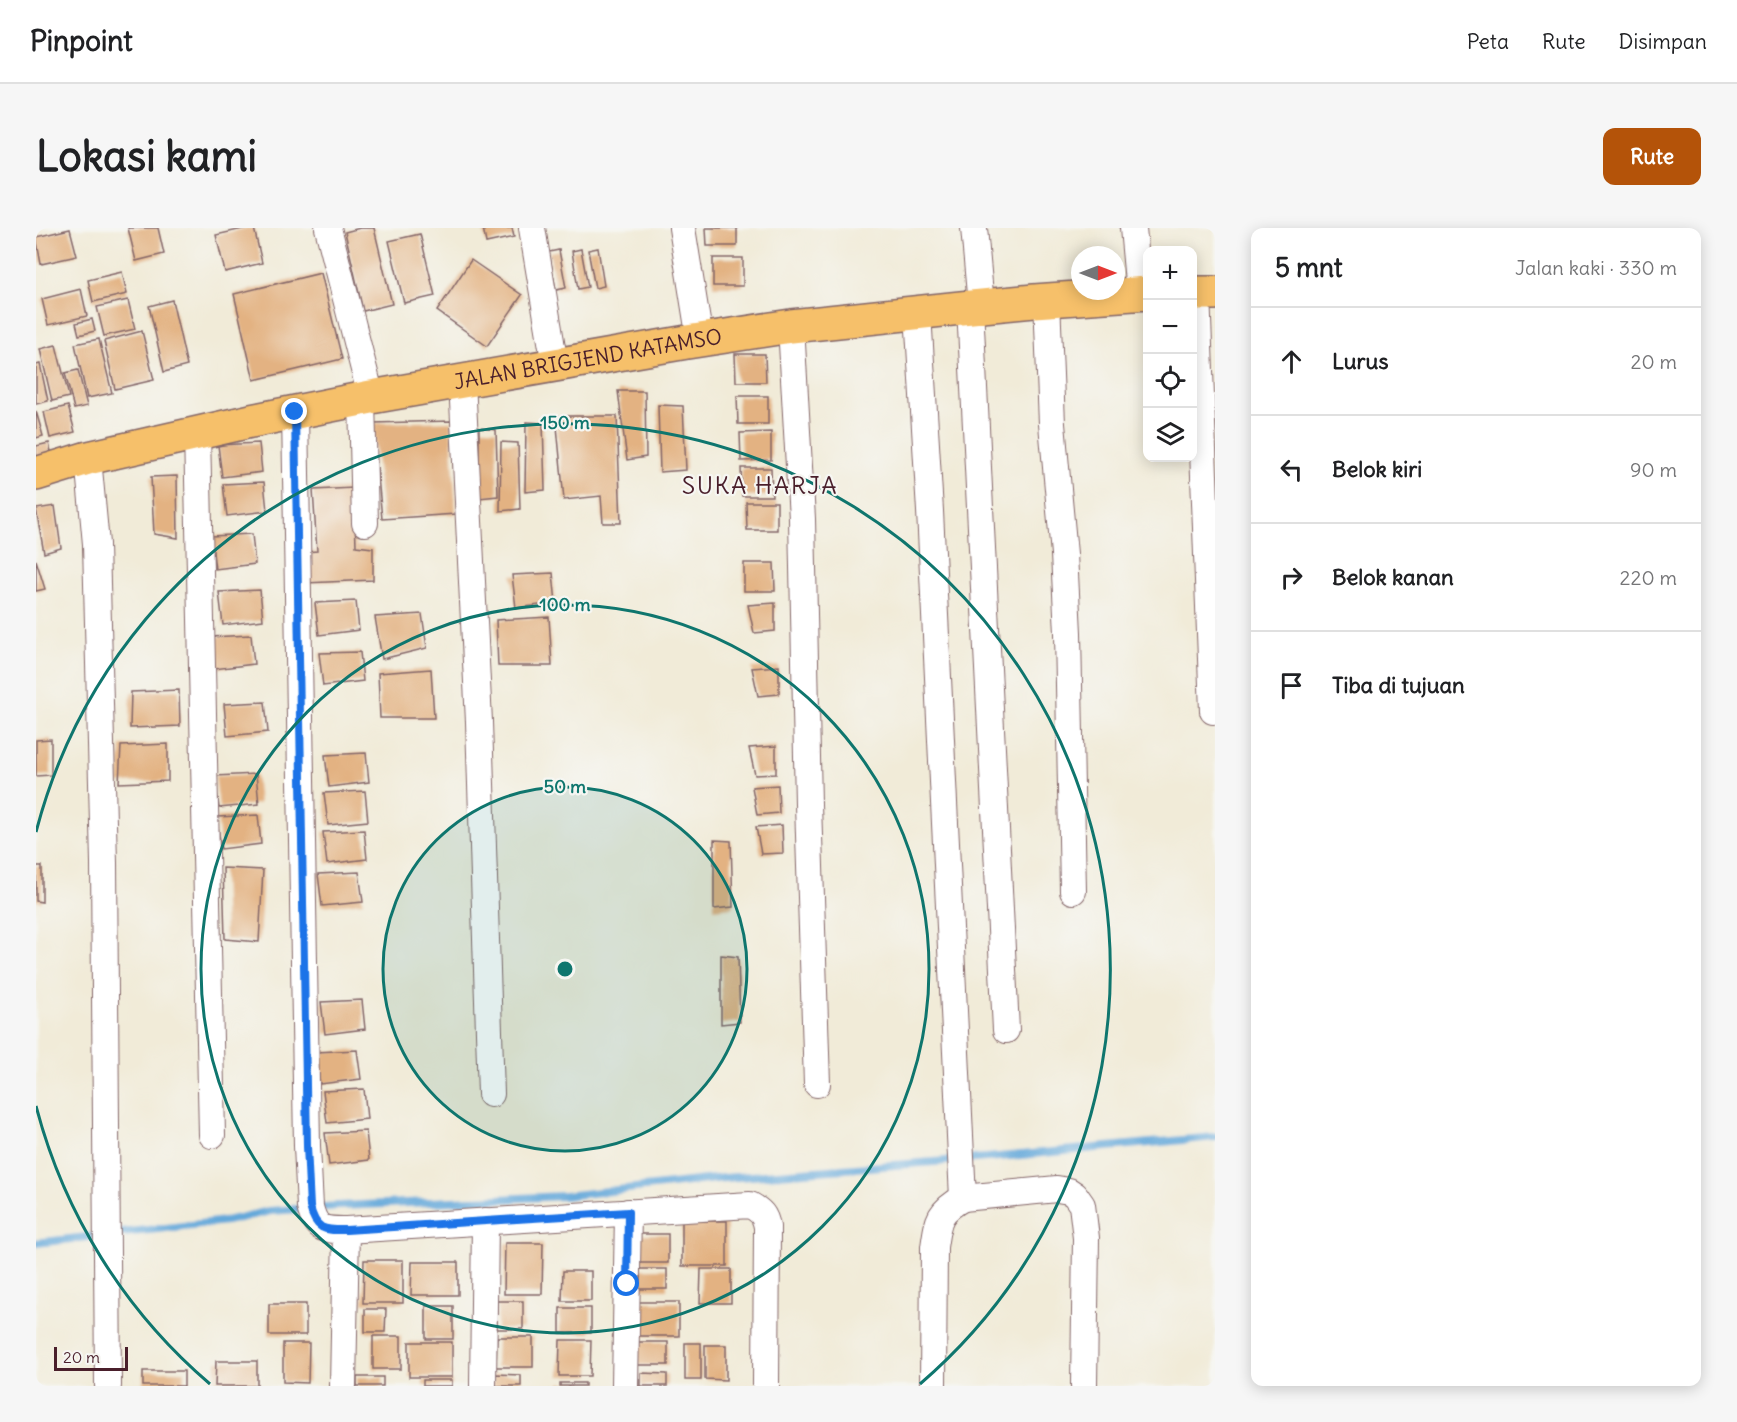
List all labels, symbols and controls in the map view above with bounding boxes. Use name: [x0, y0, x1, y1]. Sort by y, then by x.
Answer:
text: Pinpoint: [30, 23, 133, 59]
text: Peta: [1467, 28, 1509, 55]
text: Rute: [1542, 28, 1586, 55]
text: Disimpan: [1619, 28, 1707, 55]
button: Rute: [1603, 128, 1701, 185]
text: Lokasi kami: [36, 130, 257, 182]
north arrow: [1071, 246, 1125, 300]
map controls: [1143, 246, 1197, 462]
button: +: [1143, 246, 1197, 300]
text: 5 mnt: [1275, 251, 1343, 284]
text: Jalan kaki · 330 m: [1515, 255, 1677, 280]
button: −: [1143, 300, 1197, 354]
street label: JALAN BRIGJEND KATAMSO: [452, 323, 724, 395]
icon: ahead: [1275, 345, 1308, 378]
text: Lurus: [1332, 347, 1388, 375]
text: 20 m: [1631, 349, 1677, 374]
button: locate: [1143, 354, 1197, 408]
route end: [281, 398, 307, 424]
button: layers: [1143, 408, 1197, 462]
text: 150 m: [540, 411, 590, 434]
icon: left: [1275, 453, 1308, 486]
text: Belok kiri: [1332, 455, 1422, 483]
text: 90 m: [1630, 457, 1677, 482]
district label: SUKA HARJA: [682, 470, 838, 500]
icon: right: [1275, 561, 1308, 594]
text: Belok kanan: [1332, 563, 1454, 591]
text: 220 m: [1620, 565, 1677, 590]
text: 100 m: [540, 593, 591, 616]
icon: arrive: [1275, 669, 1308, 702]
text: Tiba di tujuan: [1332, 671, 1465, 699]
text: 50 m: [544, 775, 586, 798]
centre of rings: [555, 959, 575, 979]
route start: [613, 1270, 639, 1296]
scale bar: [54, 1344, 128, 1372]
text: 20 m: [63, 1347, 100, 1367]

